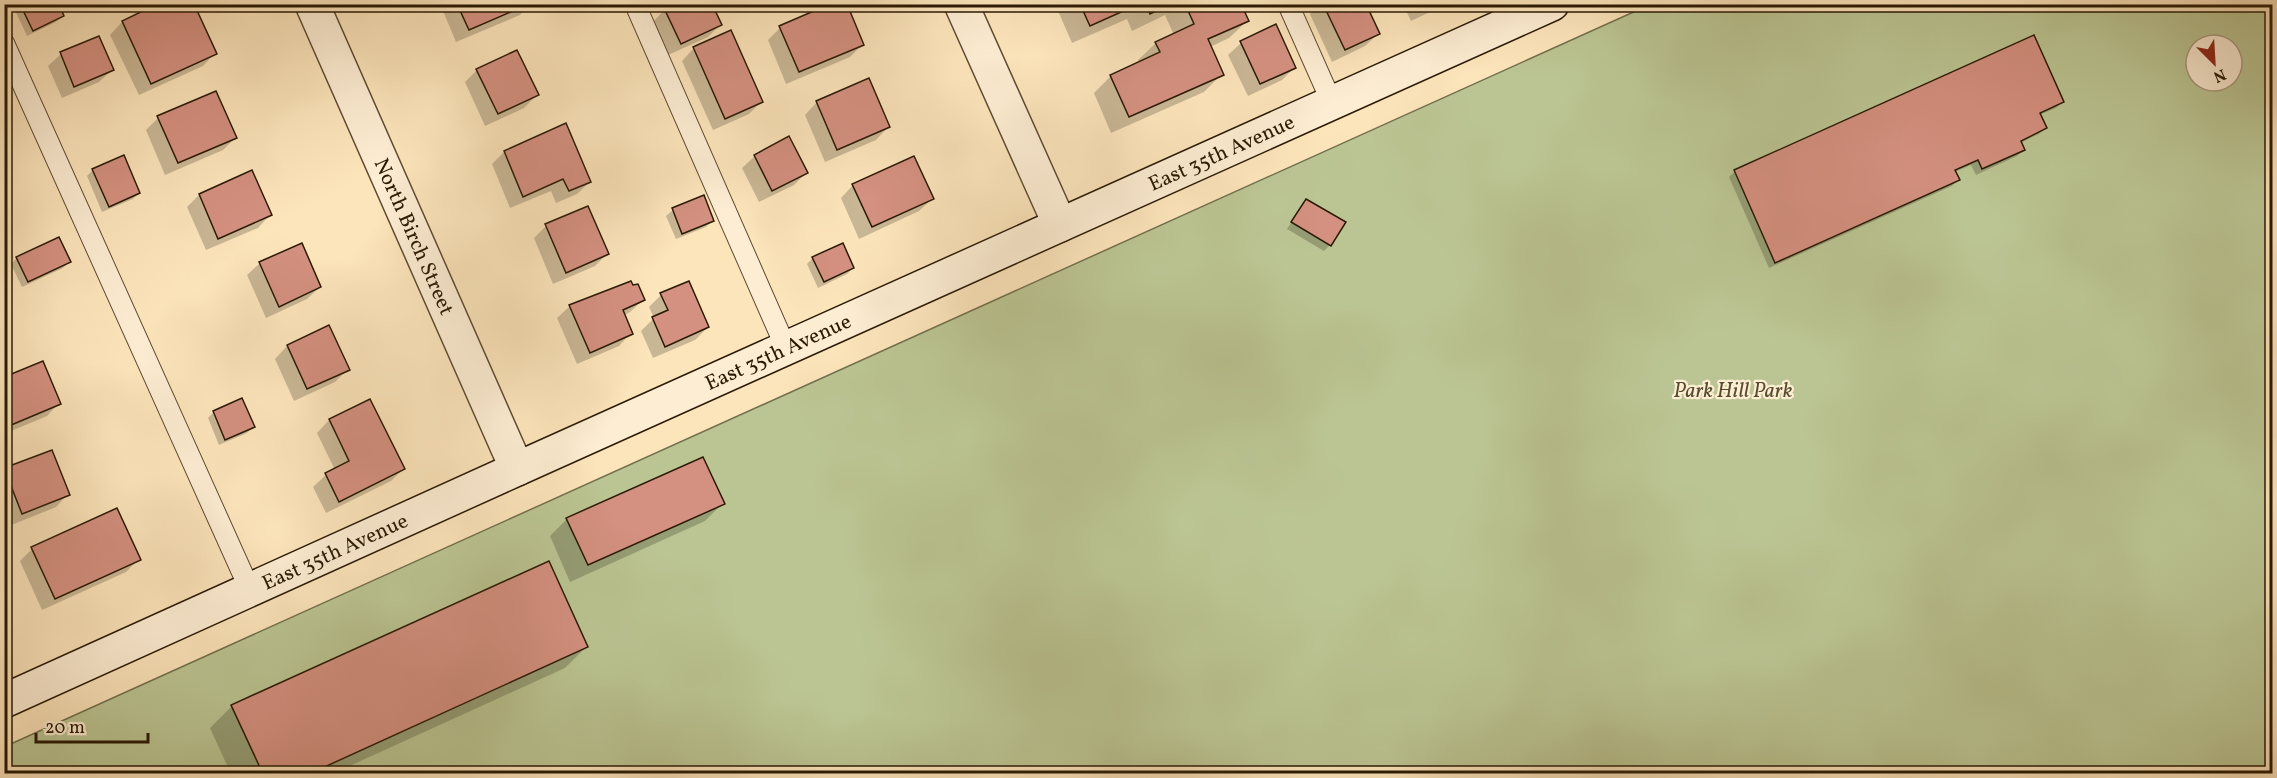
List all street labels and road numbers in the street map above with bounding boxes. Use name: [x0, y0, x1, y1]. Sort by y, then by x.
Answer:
street label: East 35th Avenue: [1144, 109, 1300, 199]
street label: North Birch Street: [366, 154, 460, 320]
street label: East 35th Avenue: [701, 308, 856, 399]
street label: East 35th Avenue: [258, 507, 413, 598]

